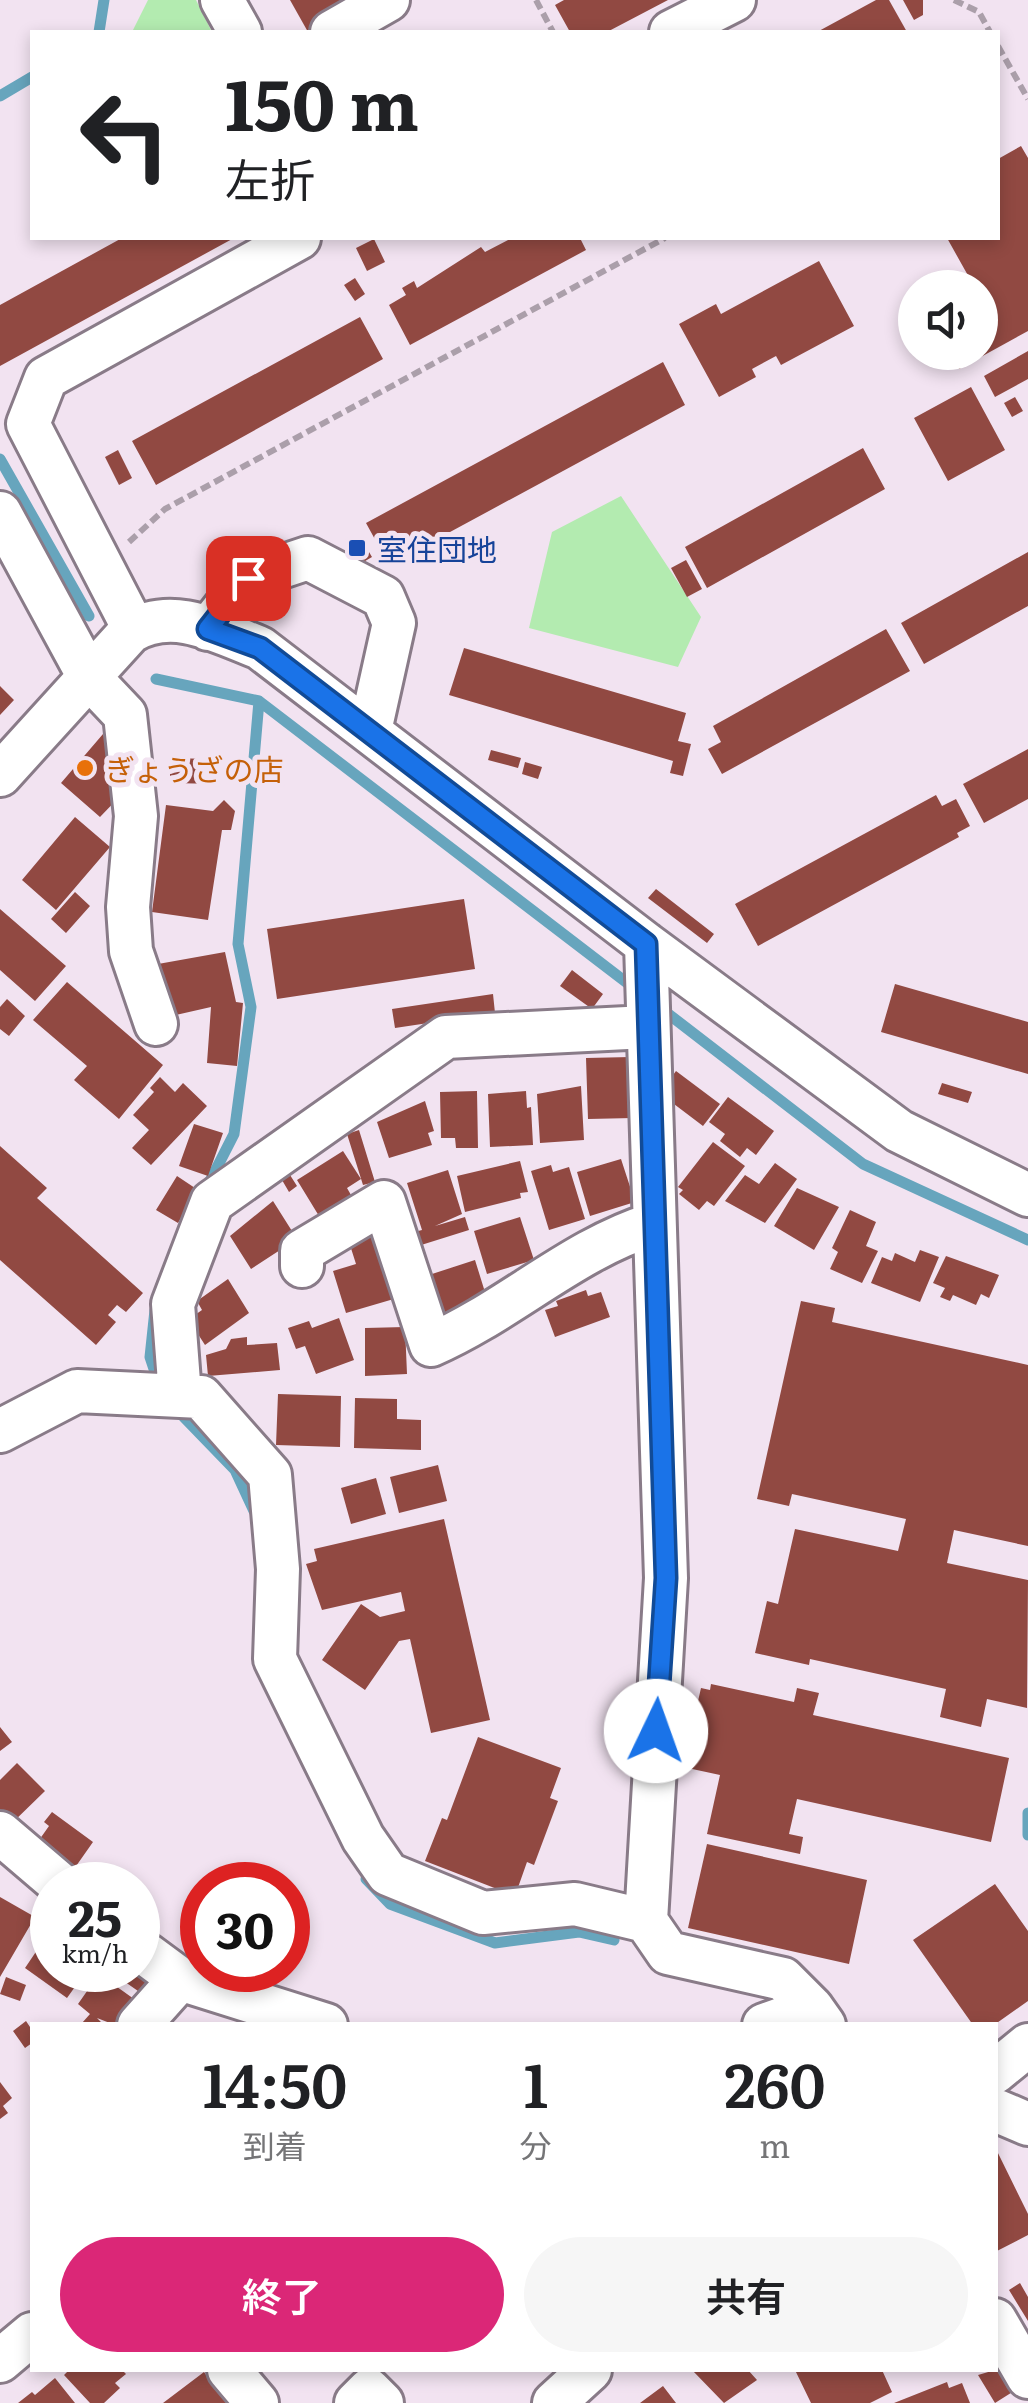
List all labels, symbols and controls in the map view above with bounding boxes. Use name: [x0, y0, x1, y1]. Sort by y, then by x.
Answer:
text: 150 m: [225, 49, 419, 153]
icon: left: [60, 70, 190, 200]
text: 左折: [225, 144, 315, 211]
map controls: [898, 270, 998, 370]
button: sound: [898, 270, 998, 370]
place label: 室住団地: [377, 526, 497, 570]
pin: [206, 536, 291, 621]
marker: 室住団地: [346, 537, 368, 559]
icon: arrive: [221, 551, 276, 606]
place label: ぎょうざの店: [105, 746, 284, 790]
marker: ぎょうざの店: [74, 757, 96, 779]
position arrow: [604, 1679, 708, 1783]
speed limit sign: 30: [180, 1862, 310, 1992]
text: 25: [68, 1878, 122, 1952]
text: km/h: [62, 1934, 128, 1971]
text: 14:50: [202, 2037, 347, 2126]
text: 1: [523, 2037, 548, 2126]
text: 260: [724, 2037, 826, 2126]
text: 到着: [243, 2120, 307, 2168]
text: 分: [520, 2120, 552, 2168]
text: m: [759, 2120, 790, 2168]
button: 終了: [60, 2237, 504, 2352]
button: 共有: [524, 2237, 968, 2352]

